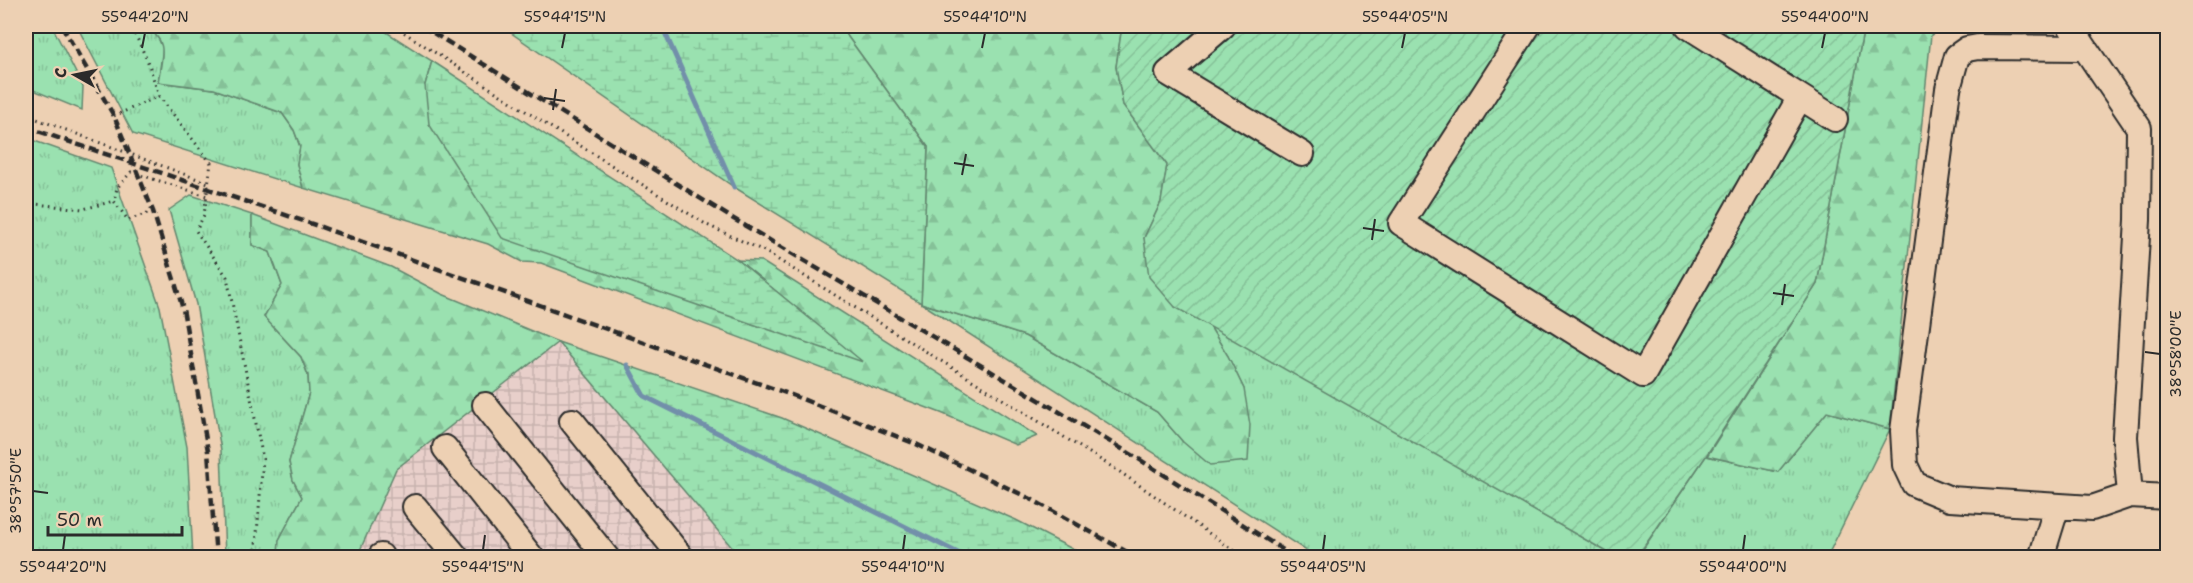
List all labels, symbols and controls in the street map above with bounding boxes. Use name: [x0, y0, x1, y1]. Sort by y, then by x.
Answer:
text: 55°44'20"N: [101, 7, 189, 27]
text: 55°44'15"N: [524, 7, 606, 27]
text: 55°44'10"N: [943, 7, 1027, 27]
text: 55°44'05"N: [1362, 7, 1448, 27]
text: 55°44'00"N: [1781, 7, 1869, 27]
north arrow: [45, 45, 105, 105]
text: С: [50, 66, 72, 79]
text: 38°58'00"E: [2166, 310, 2186, 398]
text: 38°57'50"E: [6, 448, 26, 534]
scale bar: [48, 499, 182, 537]
text: 50 m: [57, 508, 102, 532]
text: 55°44'20"N: [19, 557, 107, 577]
text: 55°44'15"N: [442, 557, 524, 577]
text: 55°44'10"N: [861, 557, 945, 577]
text: 55°44'05"N: [1280, 557, 1366, 577]
text: 55°44'00"N: [1699, 557, 1787, 577]

